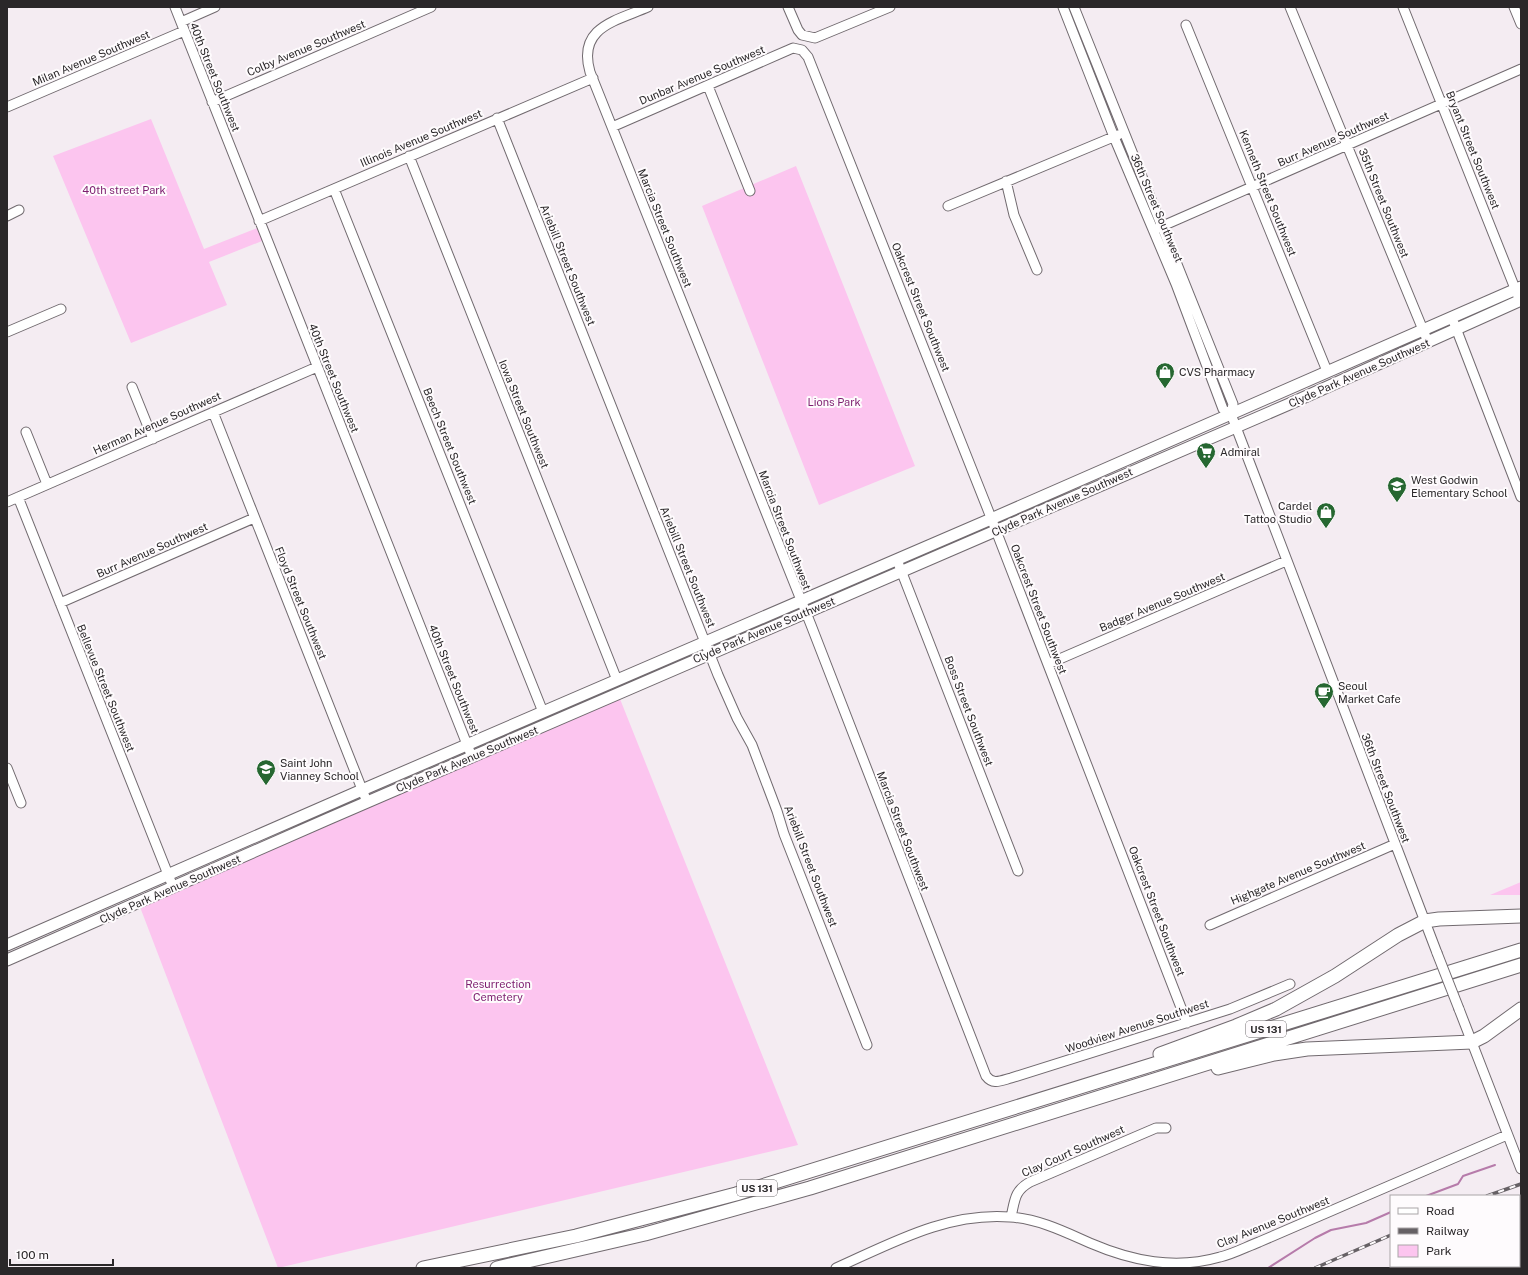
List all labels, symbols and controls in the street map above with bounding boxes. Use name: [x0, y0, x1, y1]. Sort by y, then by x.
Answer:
street label: Colby Avenue Southwest: [245, 18, 367, 78]
street label: 40th Street Southwest: [188, 21, 242, 133]
street label: Milan Avenue Southwest: [31, 28, 151, 88]
street label: Dunbar Avenue Southwest: [637, 43, 767, 107]
street label: Bryant Street Southwest: [1444, 89, 1502, 211]
street label: Illinois Avenue Southwest: [358, 107, 484, 169]
street label: Burr Avenue Southwest: [1276, 109, 1390, 169]
street label: Kenneth Street Southwest: [1237, 128, 1299, 258]
street label: 35th Street Southwest: [1357, 147, 1411, 259]
street label: 36th Street Southwest: [1129, 152, 1185, 264]
street label: Marcia Street Southwest: [636, 167, 694, 289]
park label: 40th street Park: [82, 184, 166, 196]
street label: Ariebill Street Southwest: [538, 203, 598, 327]
street label: Oakcrest Street Southwest: [890, 241, 952, 373]
street label: 40th Street Southwest: [307, 322, 361, 434]
street label: Clyde Park Avenue Southwest: [1287, 336, 1431, 410]
street label: Iowa Street Southwest: [497, 358, 551, 470]
shop icon: CVS Pharmacy: [1154, 361, 1176, 389]
place label: CVS Pharmacy: [1179, 366, 1255, 378]
street label: Beech Street Southwest: [421, 386, 479, 506]
street label: Herman Avenue Southwest: [91, 389, 223, 457]
park label: Lions Park: [807, 396, 861, 408]
supermarket icon: Admiral: [1195, 441, 1217, 469]
place label: Admiral: [1220, 446, 1260, 458]
street label: Clyde Park Avenue Southwest: [990, 465, 1134, 539]
street label: Marcia Street Southwest: [757, 469, 813, 591]
place label: West Godwin Elementary School: [1411, 474, 1508, 499]
school or university icon: West Godwin Elementary School: [1386, 475, 1408, 503]
place label: Cardel Tattoo Studio: [1244, 500, 1312, 525]
shop icon: Cardel Tattoo Studio: [1315, 501, 1337, 529]
street label: Ariebill Street Southwest: [658, 505, 718, 629]
street label: Burr Avenue Southwest: [95, 520, 209, 580]
street label: Oakcrest Street Southwest: [1009, 542, 1069, 676]
street label: Floyd Street Southwest: [273, 545, 329, 661]
street label: Badger Avenue Southwest: [1098, 570, 1226, 634]
street label: Clyde Park Avenue Southwest: [691, 595, 837, 665]
street label: Bellevue Street Southwest: [75, 623, 137, 753]
street label: 40th Street Southwest: [427, 623, 481, 735]
street label: Boss Street Southwest: [942, 654, 996, 768]
place label: Seoul Market Cafe: [1338, 680, 1401, 705]
cafe icon: Seoul Market Cafe: [1313, 681, 1335, 709]
street label: Clyde Park Avenue Southwest: [394, 724, 540, 794]
street label: 36th Street Southwest: [1360, 731, 1412, 845]
place label: Saint John Vianney School: [280, 757, 359, 782]
school or university icon: Saint John Vianney School: [255, 758, 277, 786]
street label: Marcia Street Southwest: [875, 770, 931, 892]
street label: Ariebill Street Southwest: [782, 804, 840, 928]
street label: Highgate Avenue Southwest: [1229, 839, 1367, 907]
street label: Oakcrest Street Southwest: [1127, 844, 1187, 978]
street label: Clyde Park Avenue Southwest: [98, 852, 242, 926]
park label: Resurrection Cemetery: [465, 978, 531, 1003]
street label: Woodview Avenue Southwest: [1064, 997, 1210, 1055]
road number: US 131: [1246, 1021, 1286, 1037]
street label: Clay Court Southwest: [1020, 1123, 1126, 1179]
road number: US 131: [737, 1180, 777, 1196]
street label: Clay Avenue Southwest: [1215, 1194, 1331, 1250]
legend: [1390, 1195, 1520, 1267]
text: Road: [1426, 1204, 1454, 1218]
text: Railway: [1426, 1224, 1470, 1238]
scale bar: [10, 1241, 113, 1267]
text: Park: [1426, 1244, 1452, 1258]
text: 100 m: [16, 1248, 49, 1262]

